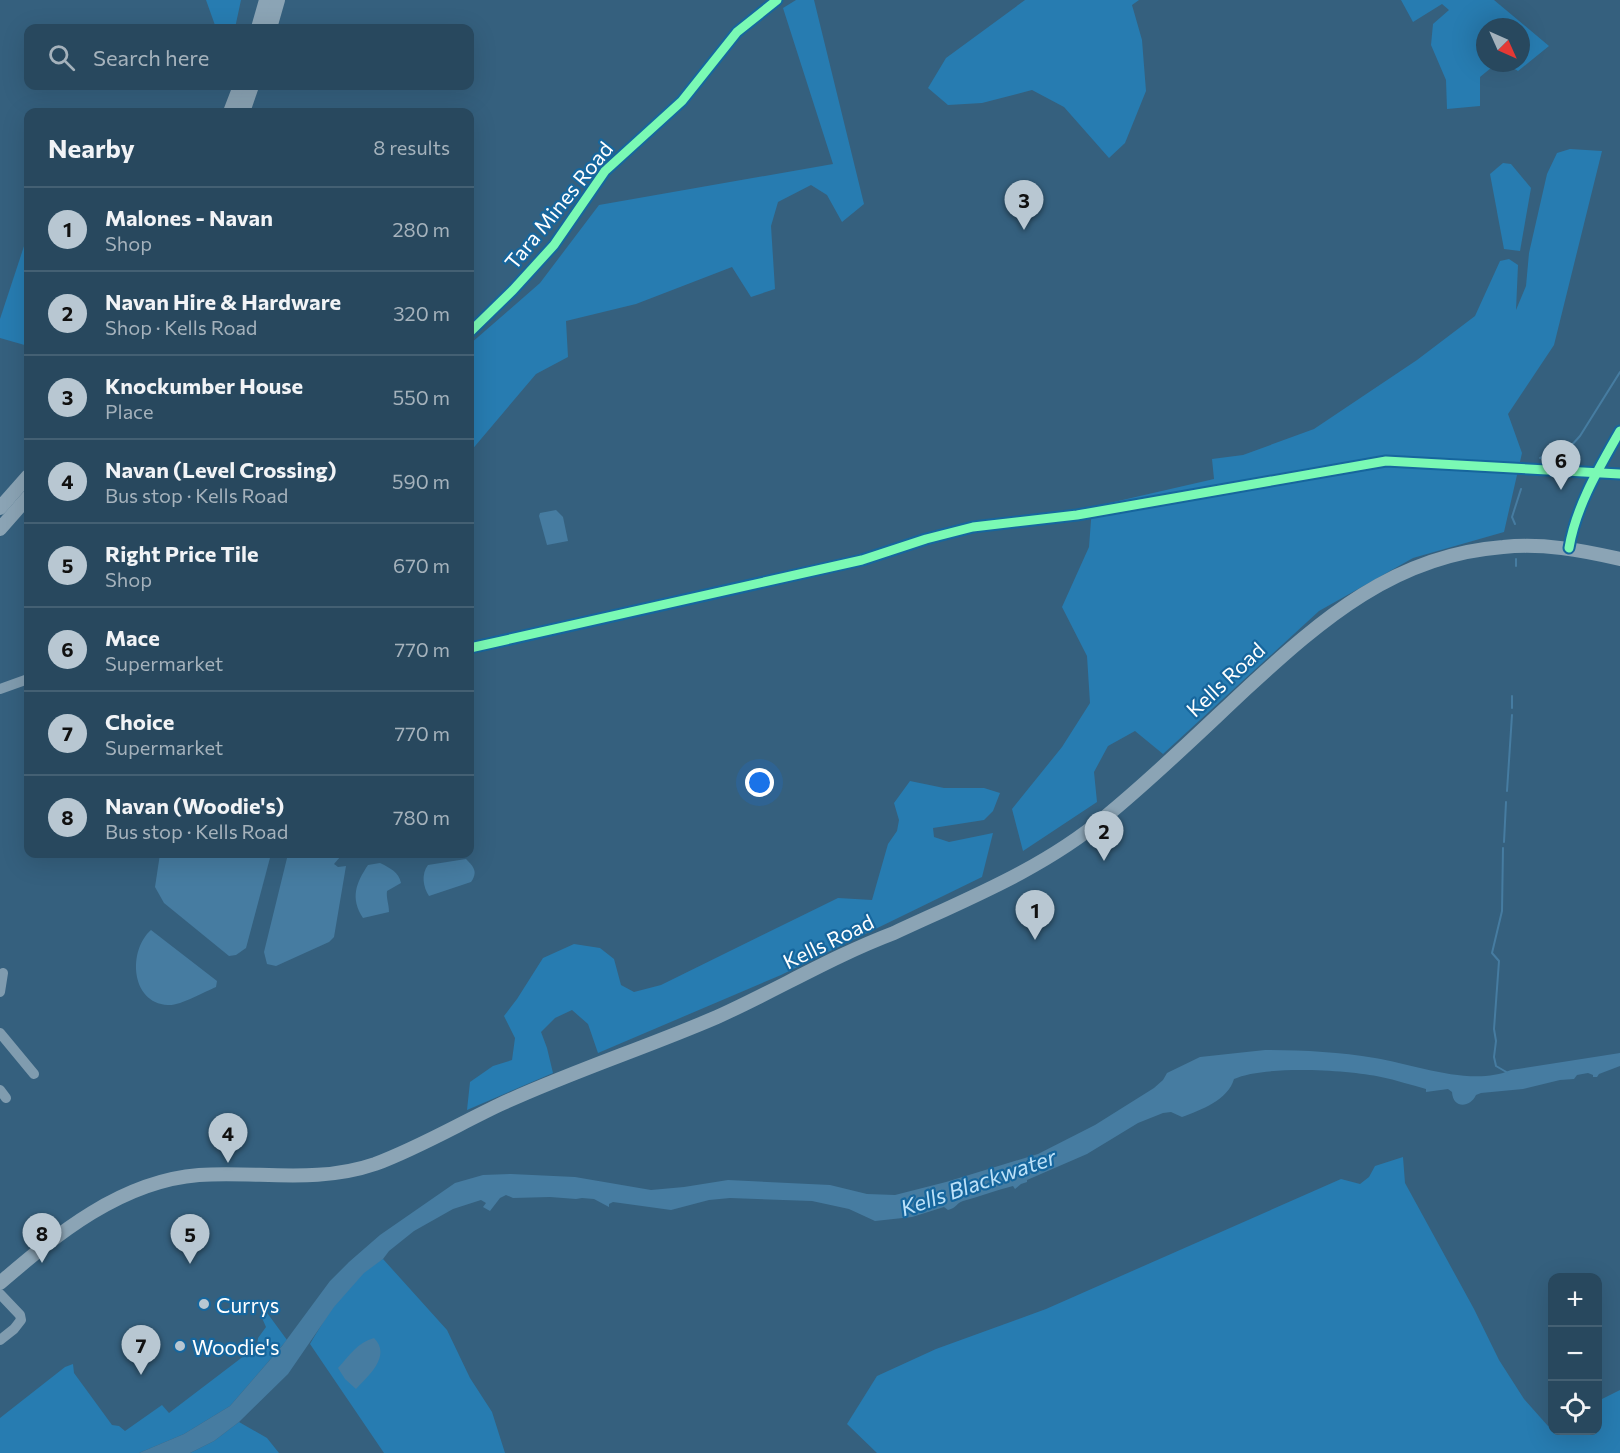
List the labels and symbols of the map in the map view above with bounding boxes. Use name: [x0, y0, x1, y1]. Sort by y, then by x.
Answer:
north arrow: [1476, 18, 1530, 72]
street label: Tara Mines Road: [499, 136, 617, 274]
pin: 3: [1004, 180, 1044, 230]
pin: 6: [1542, 440, 1580, 490]
street label: Kells Road: [1181, 637, 1269, 721]
your location: [745, 768, 774, 797]
pin: 2: [1084, 812, 1124, 861]
pin: 1: [1016, 890, 1054, 940]
street label: Kells Road: [779, 908, 877, 974]
pin: 4: [208, 1114, 248, 1163]
water label: Kells Blackwater: [897, 1142, 1061, 1221]
pin: 8: [22, 1214, 62, 1263]
pin: 5: [170, 1214, 210, 1264]
place label: Currys: [216, 1292, 279, 1317]
marker: Currys: [197, 1297, 211, 1311]
pin: 7: [122, 1326, 160, 1375]
place label: Woodie's: [192, 1334, 279, 1359]
marker: Woodie's: [173, 1339, 187, 1353]

